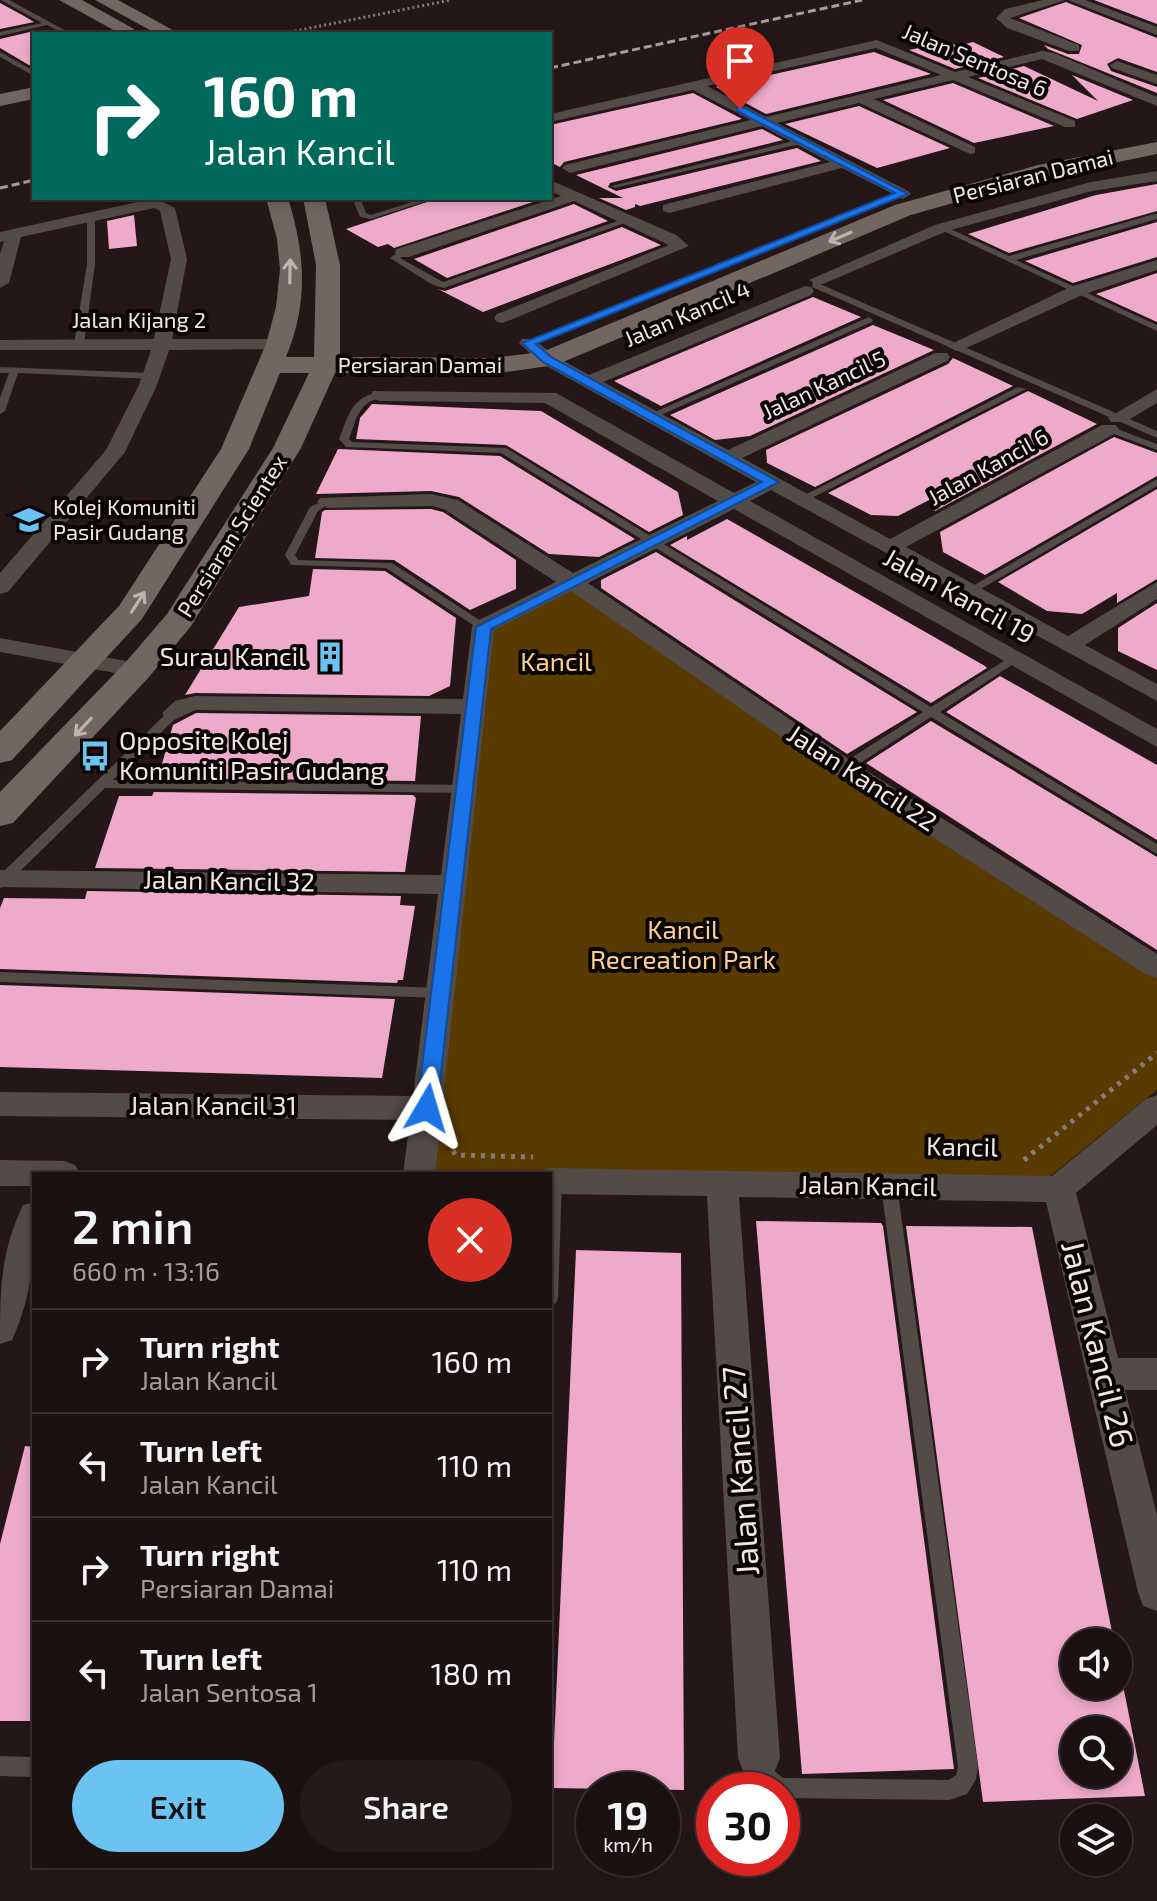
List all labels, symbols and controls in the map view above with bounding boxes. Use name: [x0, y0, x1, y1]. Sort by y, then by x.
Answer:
street label: Jalan Sentosa 6: [899, 17, 1052, 101]
pin: [706, 27, 774, 109]
icon: arrive: [718, 39, 762, 83]
text: 160 m: [204, 61, 358, 128]
icon: right: [72, 64, 176, 168]
text: Jalan Kancil: [204, 129, 395, 172]
street label: Persiaran Damai: [950, 143, 1116, 208]
one-way arrow: [829, 231, 853, 246]
one-way arrow: [282, 258, 298, 285]
street label: Jalan Kancil 4: [620, 275, 754, 351]
street label: Jalan Kijang 2: [72, 306, 206, 333]
street label: Jalan Kancil 5: [758, 344, 889, 424]
street label: Persiaran Damai: [338, 351, 502, 377]
street label: Jalan Kancil 6: [923, 422, 1052, 510]
street label: Persiaran Scientex: [171, 449, 292, 621]
place label: Kolej Komuniti Pasir Gudang: [53, 493, 196, 544]
school or university icon: Kolej Komuniti Pasir Gudang: [12, 503, 46, 537]
street label: Jalan Kancil 19: [879, 540, 1041, 649]
one-way arrow: [129, 591, 146, 613]
place label: Surau Kancil: [160, 640, 306, 671]
building icon: Surau Kancil: [313, 640, 347, 674]
park label: Kancil: [520, 645, 592, 676]
one-way arrow: [74, 717, 93, 736]
street label: Jalan Kancil 22: [782, 717, 943, 837]
place label: Opposite Kolej Komuniti Pasir Gudang: [119, 724, 385, 785]
bus stop icon: Opposite Kolej Komuniti Pasir Gudang: [78, 739, 112, 773]
street label: Jalan Kancil 32: [143, 863, 315, 896]
park label: Kancil Recreation Park: [590, 913, 776, 974]
position arrow: [385, 1066, 469, 1150]
street label: Jalan Kancil 31: [129, 1089, 297, 1120]
street label: Kancil: [926, 1129, 998, 1162]
street label: Jalan Kancil: [799, 1168, 937, 1201]
text: 2 min: [72, 1196, 193, 1254]
button: close: [428, 1198, 512, 1282]
street label: Jalan Kancil 26: [1055, 1236, 1143, 1451]
text: 660 m · 13:16: [72, 1255, 220, 1286]
text: Turn right: [140, 1328, 280, 1364]
icon: right: [72, 1339, 116, 1383]
text: 160 m: [432, 1343, 512, 1379]
text: Jalan Kancil: [140, 1364, 278, 1395]
street label: Jalan Kancil 27: [713, 1365, 765, 1577]
text: Turn left: [140, 1432, 262, 1468]
icon: left: [72, 1443, 116, 1487]
text: 110 m: [437, 1447, 512, 1483]
text: Jalan Kancil: [140, 1468, 278, 1499]
text: Turn right: [140, 1536, 280, 1572]
icon: right: [72, 1547, 116, 1591]
text: 110 m: [437, 1551, 512, 1587]
text: Persiaran Damai: [140, 1572, 334, 1603]
map controls: [1060, 1628, 1132, 1876]
button: sound: [1060, 1628, 1132, 1700]
text: Turn left: [140, 1640, 262, 1676]
icon: left: [72, 1651, 116, 1695]
text: 180 m: [431, 1655, 512, 1691]
text: Jalan Sentosa 1: [140, 1676, 318, 1707]
button: search: [1060, 1716, 1132, 1788]
button: Exit: [72, 1760, 284, 1852]
button: Share: [300, 1760, 512, 1852]
speed limit sign: 30: [696, 1772, 800, 1876]
text: 19: [608, 1790, 648, 1838]
button: layers: [1060, 1804, 1132, 1876]
text: km/h: [603, 1832, 653, 1856]

